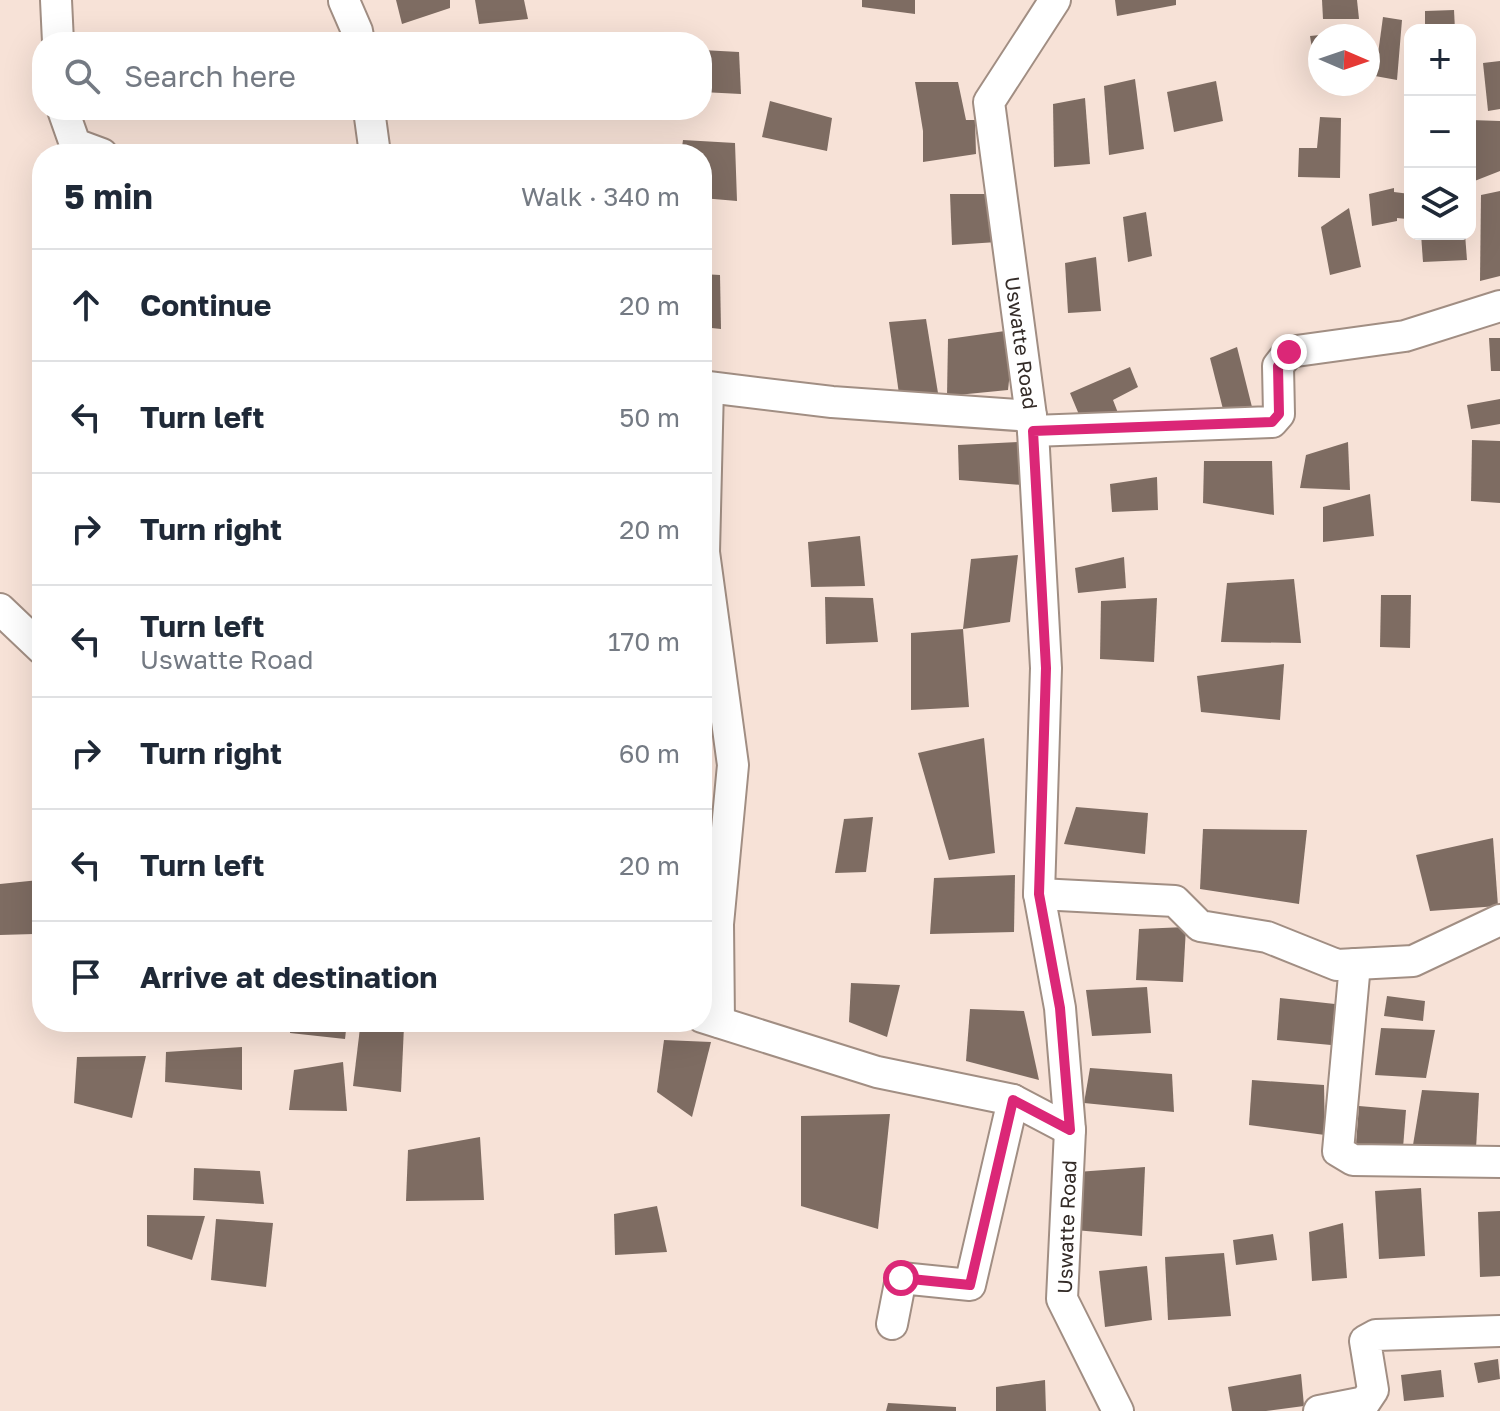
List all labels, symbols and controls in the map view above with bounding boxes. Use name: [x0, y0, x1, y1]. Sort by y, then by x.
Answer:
north arrow: [1308, 24, 1380, 96]
map controls: [1404, 24, 1476, 240]
button: +: [1404, 24, 1476, 96]
search box: [32, 32, 712, 120]
icon: search: [60, 54, 104, 98]
text: Search here: [124, 58, 296, 94]
button: −: [1404, 96, 1476, 168]
button: layers: [1404, 168, 1476, 240]
text: 5 min: [64, 176, 153, 216]
text: Walk · 340 m: [521, 181, 680, 212]
street label: Uswatte Road: [1001, 275, 1043, 411]
icon: ahead: [64, 283, 108, 327]
text: Continue: [140, 287, 271, 323]
text: 20 m: [619, 290, 680, 321]
route end: [1271, 334, 1307, 370]
icon: left: [64, 395, 108, 439]
text: Turn left: [140, 399, 265, 435]
text: 50 m: [619, 402, 680, 433]
icon: right: [64, 507, 108, 551]
text: Turn right: [140, 511, 282, 547]
text: 20 m: [619, 514, 680, 545]
text: Turn left: [140, 608, 265, 644]
icon: left: [64, 619, 108, 663]
text: 170 m: [608, 626, 680, 657]
text: Uswatte Road: [140, 644, 314, 675]
icon: right: [64, 731, 108, 775]
text: Turn right: [140, 735, 282, 771]
text: 60 m: [619, 738, 680, 769]
icon: left: [64, 843, 108, 887]
text: Turn left: [140, 847, 265, 883]
text: 20 m: [619, 850, 680, 881]
icon: arrive: [64, 955, 108, 999]
text: Arrive at destination: [140, 959, 437, 995]
street label: Uswatte Road: [1052, 1160, 1080, 1294]
route start: [883, 1260, 919, 1296]

